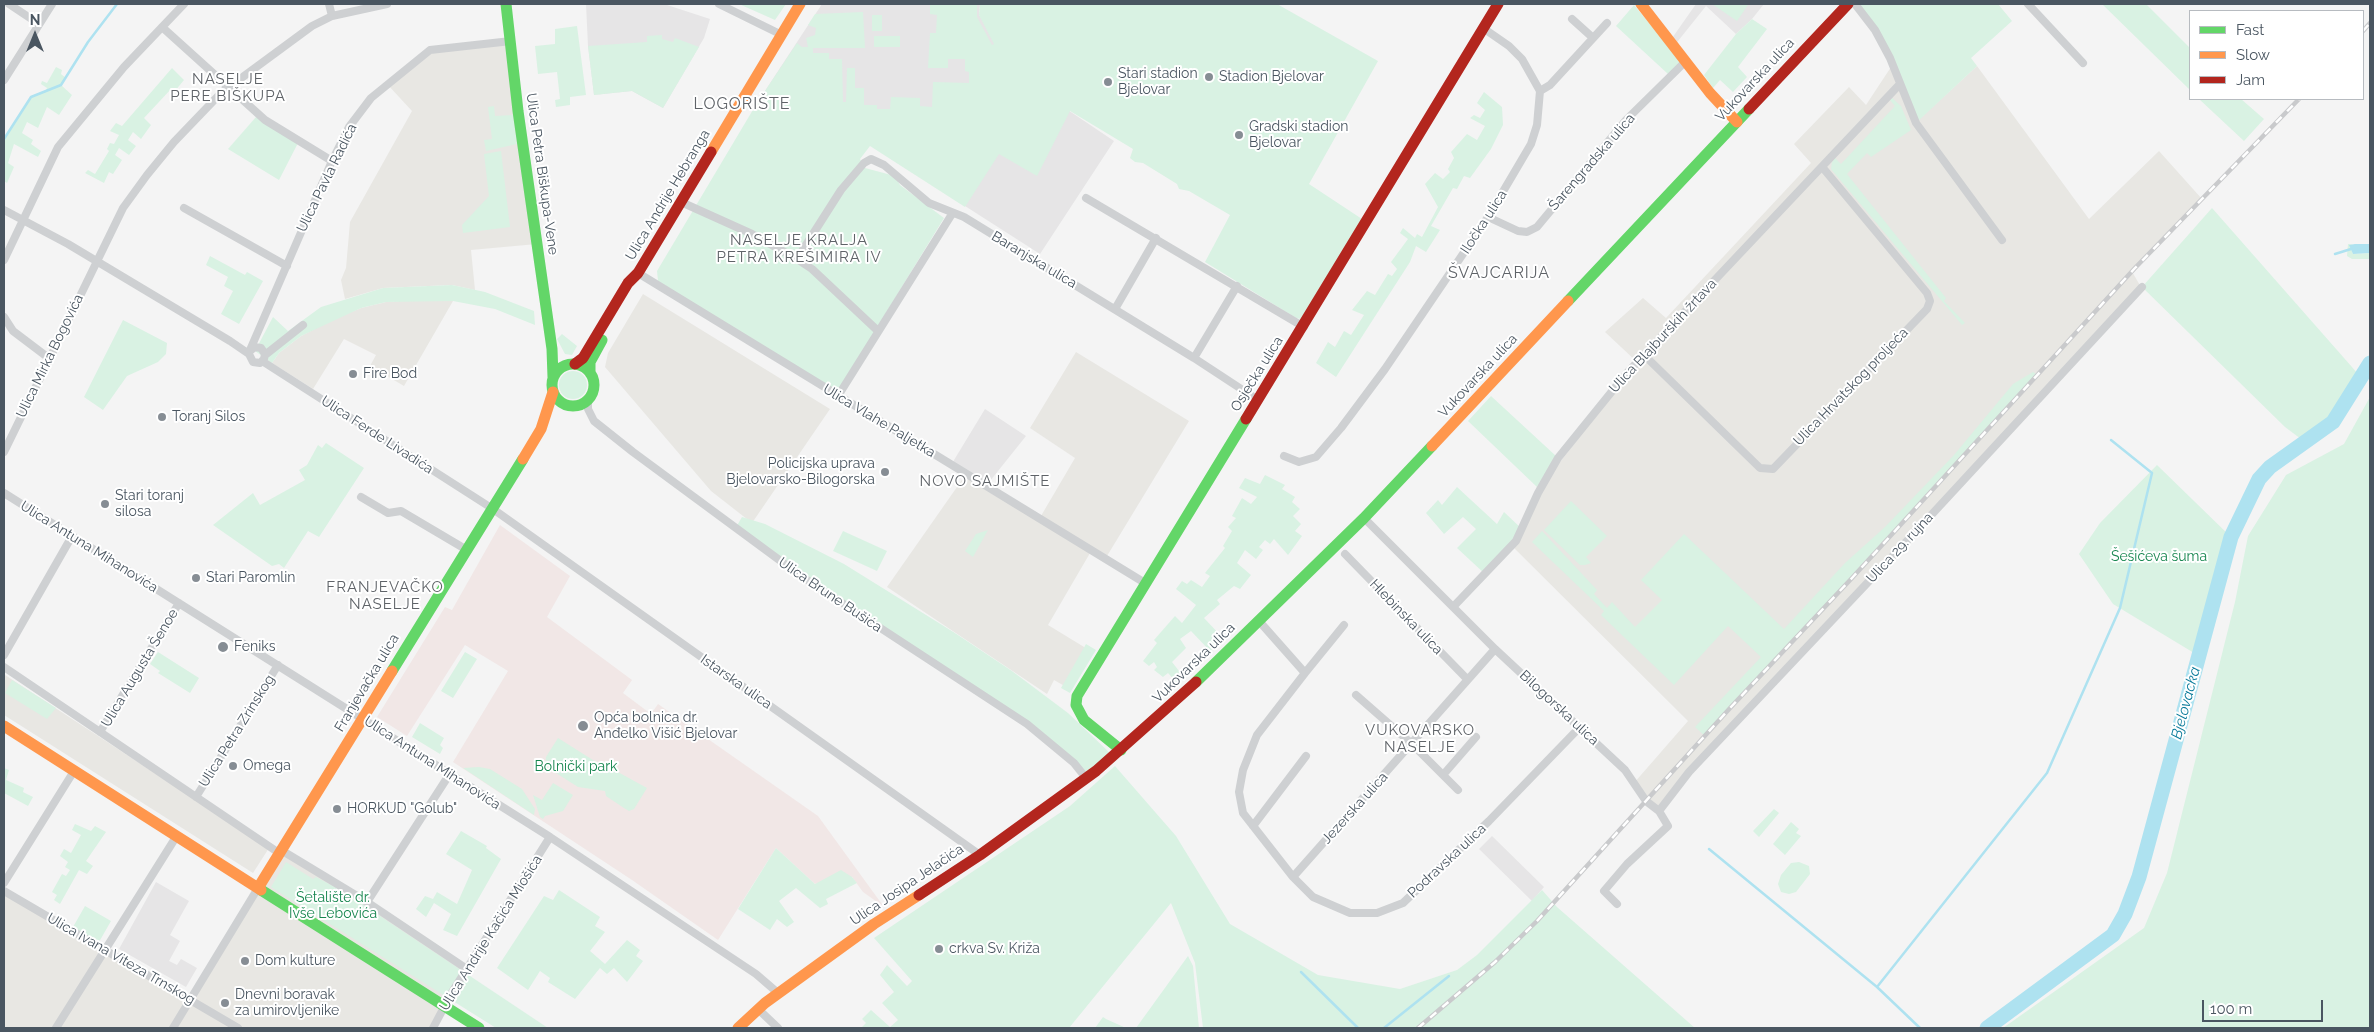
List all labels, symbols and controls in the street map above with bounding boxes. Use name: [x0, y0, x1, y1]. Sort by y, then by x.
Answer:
north arrow: [10, 10, 60, 60]
legend: [2189, 10, 2364, 100]
text: N: [30, 12, 40, 28]
text: Fast: [2236, 21, 2264, 39]
street label: Vukovarska ulica: [1712, 35, 1798, 125]
text: Slow: [2236, 46, 2270, 64]
place label: Stari stadion Bjelovar: [1118, 66, 1198, 98]
place label: Stadion Bjelovar: [1219, 69, 1324, 85]
district label: NASELJE PERE BIŠKUPA: [169, 70, 287, 105]
marker: Stadion Bjelovar: [1203, 71, 1215, 83]
text: Jam: [2236, 71, 2265, 89]
marker: Stari stadion Bjelovar: [1102, 76, 1114, 88]
street label: Ulica Petra Biškupa-Vene: [522, 92, 562, 256]
district label: LOGORIŠTE: [692, 94, 792, 114]
street label: Šarengradska ulica: [1545, 110, 1639, 214]
place label: Gradski stadion Bjelovar: [1249, 119, 1348, 152]
street label: Ulica Pavla Radića: [293, 121, 361, 235]
street label: Ulica Andrije Hebranga: [622, 127, 714, 263]
marker: Gradski stadion Bjelovar: [1233, 129, 1245, 141]
street label: Iločka ulica: [1457, 187, 1511, 257]
street label: Baranjska ulica: [988, 228, 1080, 292]
district label: NASELJE KRALJA PETRA KREŠIMIRA IV: [714, 231, 884, 266]
district label: ŠVAJCARIJA: [1447, 263, 1551, 283]
street label: Ulica Blajburških žrtava: [1606, 276, 1720, 396]
street label: Ulica Mirka Bogovića: [13, 292, 87, 420]
street label: Ulica Hrvatskog proljeća: [1790, 325, 1912, 449]
street label: Vukovarska ulica: [1435, 331, 1521, 421]
street label: Osječka ulica: [1227, 333, 1287, 415]
place label: Fire Bod: [363, 366, 417, 382]
marker: Fire Bod: [347, 368, 359, 380]
street label: Ulica Vlahe Paljetka: [820, 381, 938, 461]
street label: Ulica Ferde Livadića: [318, 392, 436, 478]
place label: Toranj Silos: [172, 409, 245, 425]
marker: Toranj Silos: [156, 411, 168, 423]
place label: Policijska uprava Bjelovarsko-Bilogorska: [726, 456, 875, 488]
marker: Policijska uprava Bjelovarsko-Bilogorska: [879, 466, 891, 478]
district label: NOVO SAJMIŠTE: [918, 472, 1052, 490]
place label: Stari toranj silosa: [115, 488, 184, 520]
street label: Ulica Antuna Mihanovića: [17, 498, 161, 596]
marker: Stari toranj silosa: [99, 498, 111, 510]
street label: Ulica 29. rujna: [1863, 509, 1937, 587]
park label: Šešićeva šuma: [2111, 549, 2207, 565]
street label: Ulica Brune Bušića: [775, 554, 885, 636]
place label: Stari Paromlin: [206, 570, 295, 586]
marker: Stari Paromlin: [190, 572, 202, 584]
street label: Hlebinska ulica: [1366, 576, 1446, 658]
district label: FRANJEVAČKO NASELJE: [325, 578, 445, 613]
street label: Ulica Augusta Šenoe: [98, 606, 182, 730]
street label: Vukovarska ulica: [1149, 619, 1239, 707]
street label: Franjevačka ulica: [331, 631, 403, 735]
place label: Feniks: [234, 639, 275, 655]
marker: Feniks: [216, 640, 230, 654]
street label: Istarska ulica: [697, 651, 775, 713]
water label: Bjelovacka: [2168, 665, 2204, 741]
street label: Bilogorska ulica: [1516, 667, 1602, 749]
street label: Ulica Petra Zrinskog: [196, 672, 278, 790]
place label: Opća bolnica dr. Anđelko Višić Bjelovar: [594, 710, 737, 742]
street label: Ulica Antuna Mihanovića: [361, 713, 503, 813]
marker: Opća bolnica dr. Anđelko Višić Bjelovar: [576, 719, 590, 733]
district label: VUKOVARSKO NASELJE: [1364, 721, 1476, 756]
place label: Omega: [243, 758, 291, 774]
park label: Bolnički park: [534, 759, 618, 775]
marker: Omega: [227, 760, 239, 772]
street label: Jezerska ulica: [1318, 769, 1392, 847]
place label: HORKUD "Golub": [347, 801, 457, 817]
marker: HORKUD "Golub": [331, 803, 343, 815]
street label: Podravska ulica: [1404, 820, 1490, 902]
street label: Ulica Josipa Jelačića: [847, 841, 967, 929]
street label: Ulica Andrije Kačića Miošića: [436, 852, 546, 1014]
park label: Šetalište dr. Ivše Lebovića: [289, 890, 377, 922]
street label: Ulica Ivana Viteza Trnskog: [44, 910, 198, 1008]
place label: crkva Sv. Križa: [949, 941, 1040, 957]
marker: crkva Sv. Križa: [933, 943, 945, 955]
place label: Dom kulture: [255, 953, 335, 969]
marker: Dom kulture: [239, 955, 251, 967]
place label: Dnevni boravak za umirovljenike: [235, 987, 339, 1020]
scale bar: [2204, 990, 2325, 1022]
marker: Dnevni boravak za umirovljenike: [219, 997, 231, 1009]
text: 100 m: [2210, 1000, 2252, 1018]

